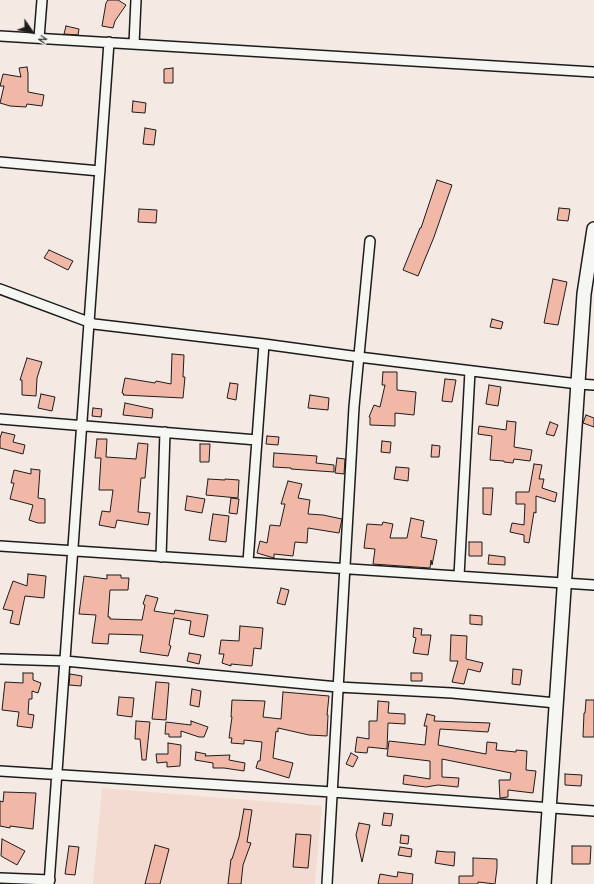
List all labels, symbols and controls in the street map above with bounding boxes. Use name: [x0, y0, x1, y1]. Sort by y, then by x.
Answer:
north arrow: [12, 12, 52, 52]
text: N: [35, 32, 50, 46]

